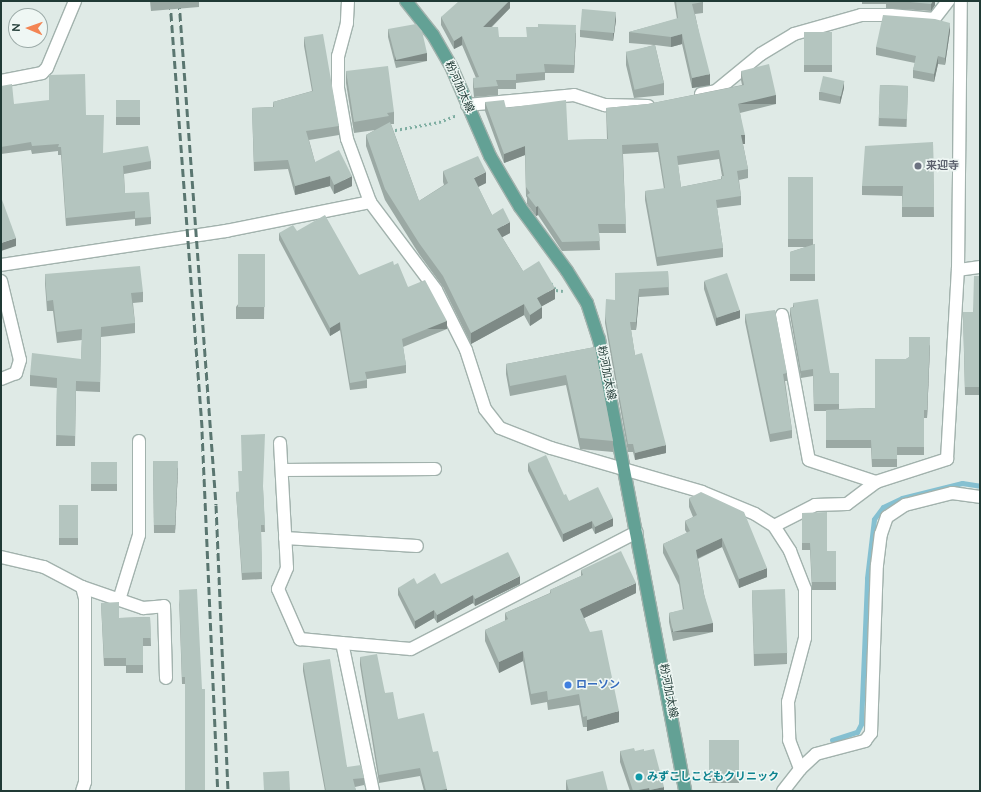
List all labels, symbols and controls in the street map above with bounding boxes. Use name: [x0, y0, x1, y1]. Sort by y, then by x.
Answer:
north arrow: [8, 8, 48, 48]
text: N: [9, 23, 24, 32]
street label: 粉河加太線: [442, 59, 476, 115]
place label: 来迎寺: [926, 159, 959, 173]
marker: 来迎寺: [913, 161, 923, 171]
street label: 粉河加太線: [594, 345, 618, 401]
street label: 粉河加太線: [656, 663, 680, 719]
place label: ローソン: [576, 678, 620, 692]
marker: ローソン: [563, 680, 573, 690]
place label: みずこしこどもクリニック: [647, 770, 779, 784]
marker: みずこしこどもクリニック: [634, 772, 644, 782]

